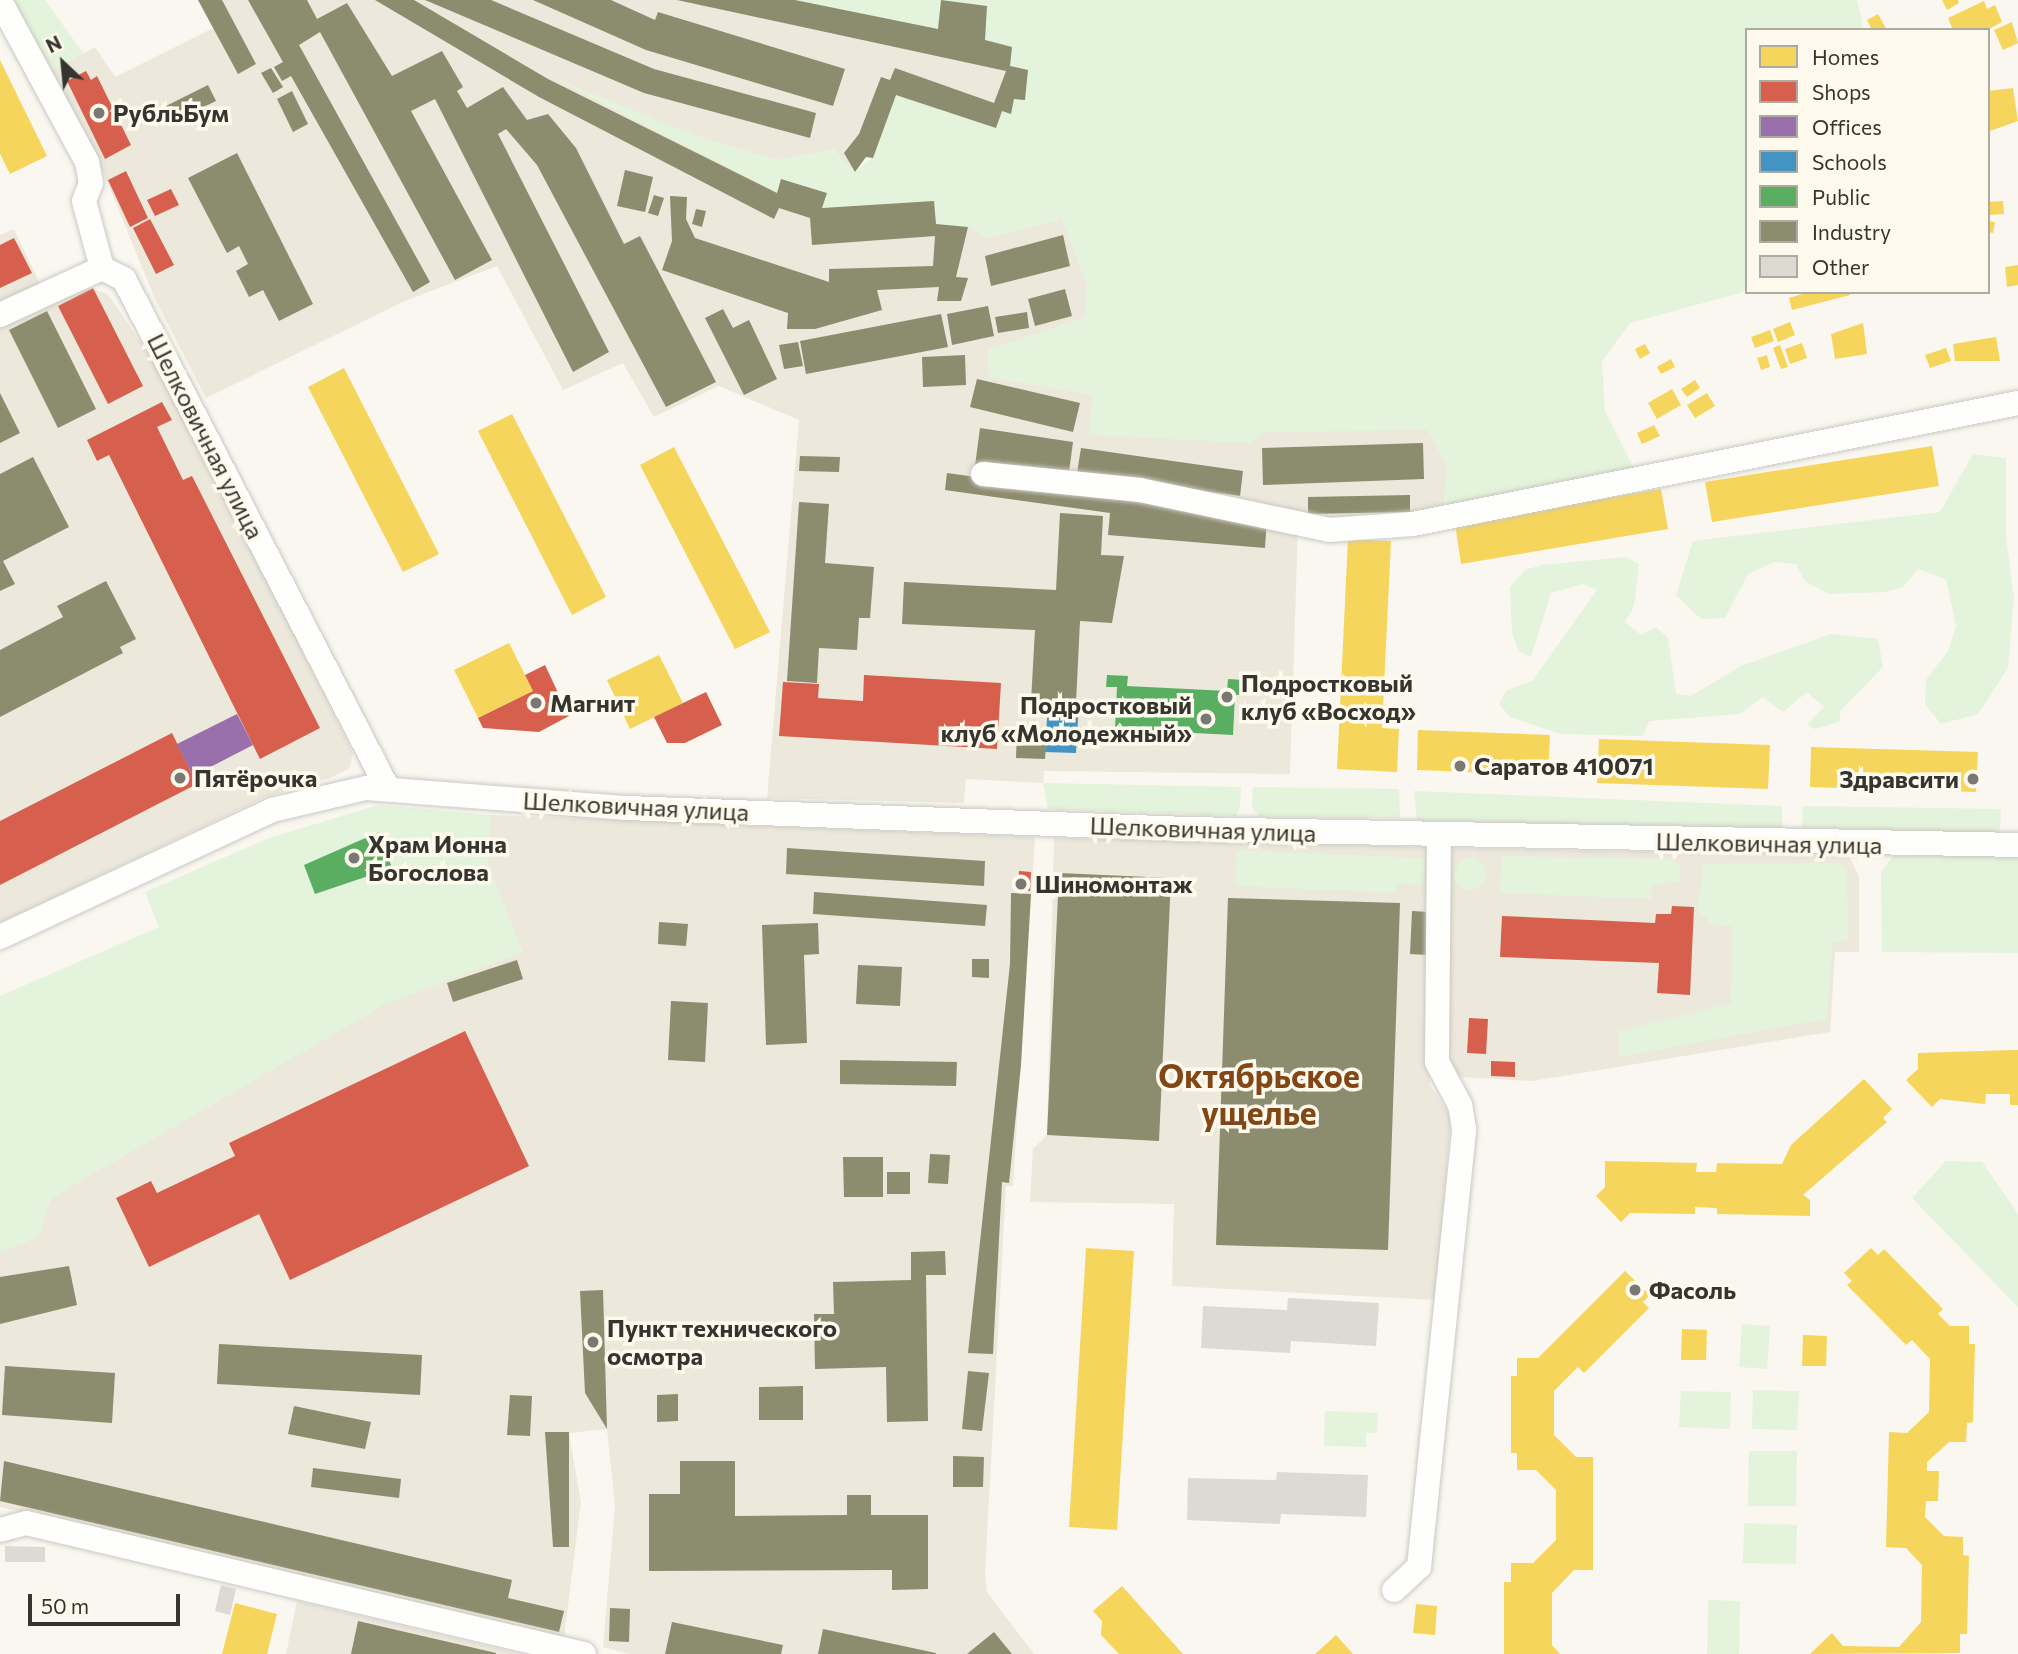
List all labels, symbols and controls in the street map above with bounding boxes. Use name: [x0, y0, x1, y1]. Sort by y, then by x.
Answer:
north arrow: [28, 28, 98, 98]
legend: [1745, 28, 1990, 294]
text: N: [42, 30, 65, 57]
text: Homes: [1812, 44, 1879, 69]
text: Shops: [1812, 79, 1871, 104]
place label: РубльБум: [113, 99, 229, 127]
marker: РубльБум: [91, 105, 107, 121]
text: Offices: [1812, 114, 1882, 139]
text: Schools: [1812, 149, 1887, 174]
text: Public: [1812, 184, 1870, 209]
text: Industry: [1812, 219, 1891, 244]
text: Other: [1812, 254, 1869, 279]
street label: Шелковичная улица: [142, 329, 270, 543]
place label: Подростковый клуб «Восход»: [1241, 669, 1416, 725]
place label: Магнит: [550, 689, 635, 717]
marker: Подростковый клуб «Восход»: [1219, 689, 1235, 705]
place label: Подростковый клуб «Молодежный»: [941, 691, 1192, 747]
marker: Магнит: [528, 695, 544, 711]
marker: Подростковый клуб «Молодежный»: [1198, 711, 1214, 727]
place label: Саратов 410071: [1474, 752, 1654, 780]
marker: Саратов 410071: [1452, 758, 1468, 774]
place label: Пятёрочка: [194, 764, 317, 792]
place label: Здравсити: [1839, 765, 1959, 793]
marker: Пятёрочка: [172, 770, 188, 786]
marker: Здравсити: [1965, 771, 1981, 787]
street label: Шелковичная улица: [522, 786, 750, 826]
street label: Шелковичная улица: [1089, 811, 1317, 847]
street label: Шелковичная улица: [1656, 827, 1882, 859]
place label: Храм Ионна Богослова: [368, 830, 507, 886]
marker: Храм Ионна Богослова: [346, 850, 362, 866]
place label: Шиномонтаж: [1035, 870, 1193, 898]
marker: Шиномонтаж: [1013, 876, 1029, 892]
district label: Октябрьское ущелье: [1158, 1057, 1360, 1132]
place label: Фасоль: [1649, 1276, 1736, 1304]
marker: Фасоль: [1627, 1282, 1643, 1298]
place label: Пункт технического осмотра: [607, 1314, 837, 1370]
marker: Пункт технического осмотра: [585, 1334, 601, 1350]
scale bar: [32, 1580, 184, 1624]
text: 50 m: [41, 1593, 89, 1618]

